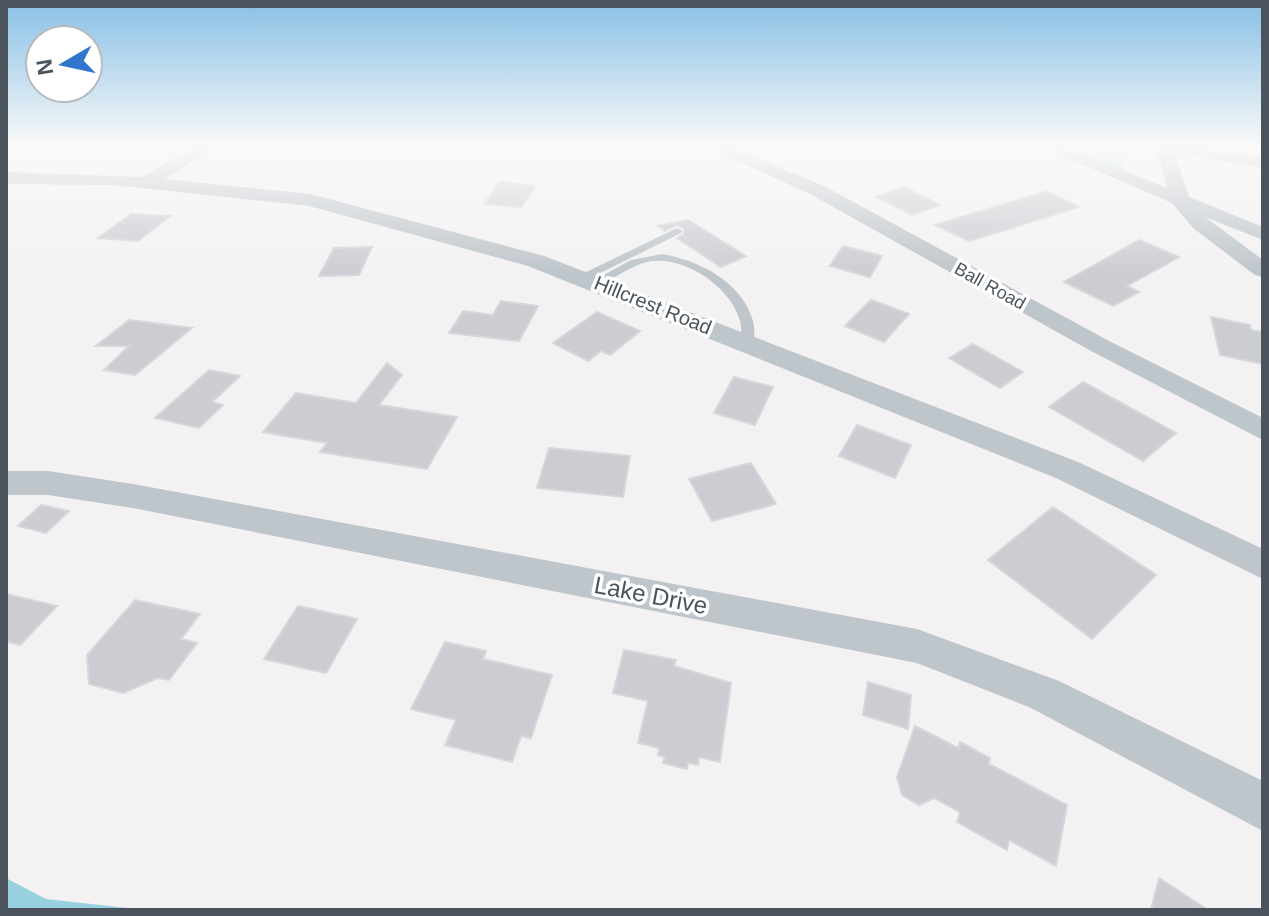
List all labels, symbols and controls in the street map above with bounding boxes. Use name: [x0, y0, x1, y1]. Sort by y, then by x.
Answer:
north arrow: [24, 24, 104, 104]
text: N: [31, 57, 58, 77]
street label: Ball Road: [951, 258, 1029, 314]
street label: Hillcrest Road: [591, 271, 715, 339]
street label: Lake Drive: [592, 571, 710, 619]

